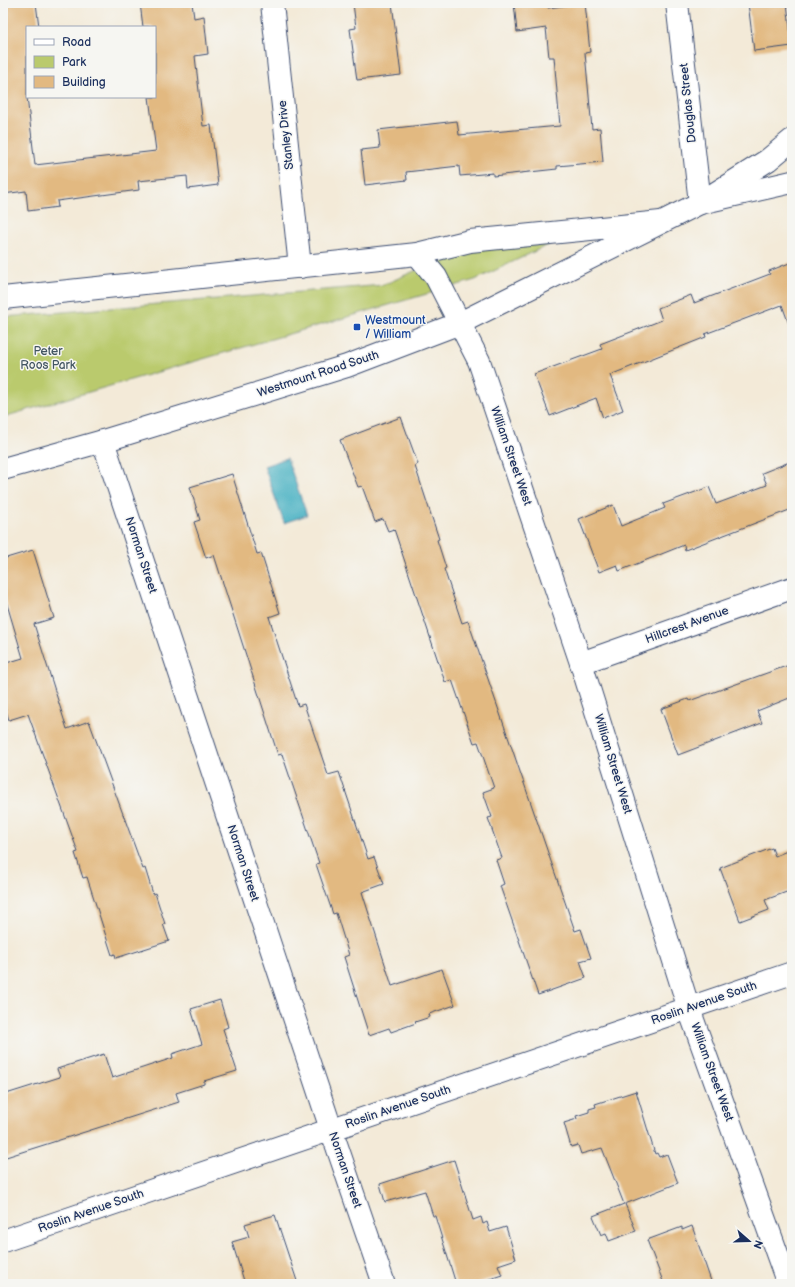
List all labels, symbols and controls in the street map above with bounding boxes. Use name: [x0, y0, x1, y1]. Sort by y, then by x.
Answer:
legend: [26, 26, 156, 98]
text: Road: [62, 35, 91, 50]
text: Park: [62, 55, 86, 70]
street label: Douglas Street: [676, 62, 700, 144]
text: Building: [62, 75, 106, 90]
street label: Stanley Drive: [275, 99, 297, 171]
place label: Westmount / William: [365, 313, 426, 342]
marker: Westmount / William: [352, 322, 362, 332]
park label: Peter Roos Park: [20, 344, 76, 373]
street label: Westmount Road South: [255, 347, 381, 401]
street label: William Street West: [487, 405, 535, 508]
street label: Norman Street: [122, 515, 161, 595]
street label: Hillcrest Avenue: [643, 603, 731, 647]
street label: William Street West: [591, 712, 635, 816]
street label: Norman Street: [224, 823, 263, 903]
street label: Roslin Avenue South: [649, 978, 759, 1028]
street label: William Street West: [687, 1021, 737, 1124]
street label: Roslin Avenue South: [343, 1082, 453, 1132]
street label: Norman Street: [325, 1130, 365, 1210]
street label: Roslin Avenue South: [36, 1186, 146, 1236]
north arrow: [729, 1221, 769, 1261]
text: N: [750, 1238, 765, 1250]

